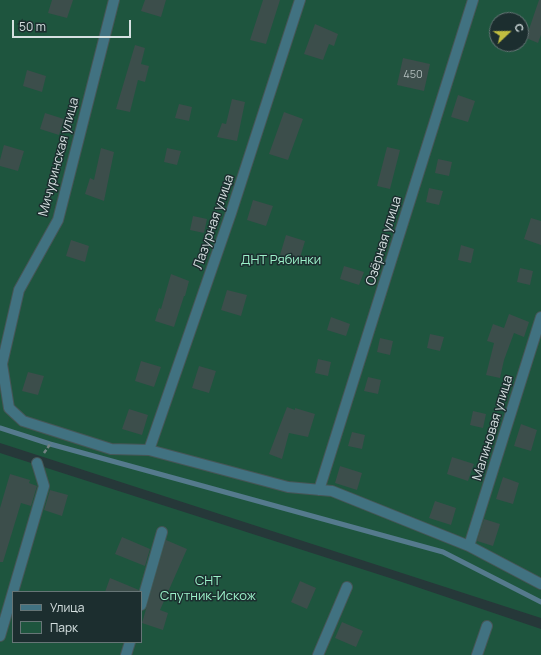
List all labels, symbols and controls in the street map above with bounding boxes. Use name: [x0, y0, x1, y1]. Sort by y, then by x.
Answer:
scale bar: [14, 12, 133, 38]
north arrow: [489, 12, 529, 52]
text: 50 m: [19, 18, 46, 35]
text: С: [511, 21, 528, 34]
house number: 450: [403, 68, 423, 82]
street label: Мичуринская улица: [36, 96, 82, 218]
street label: Лазурная улица: [191, 173, 237, 271]
street label: Озёрная улица: [363, 195, 405, 287]
park label: ДНТ Рябинки: [241, 252, 321, 268]
street label: Малиновая улица: [470, 374, 516, 482]
park label: СНТ Спутник-Искож: [160, 573, 256, 604]
legend: [12, 591, 142, 643]
text: Улица: [50, 599, 84, 616]
text: Парк: [50, 619, 78, 636]

